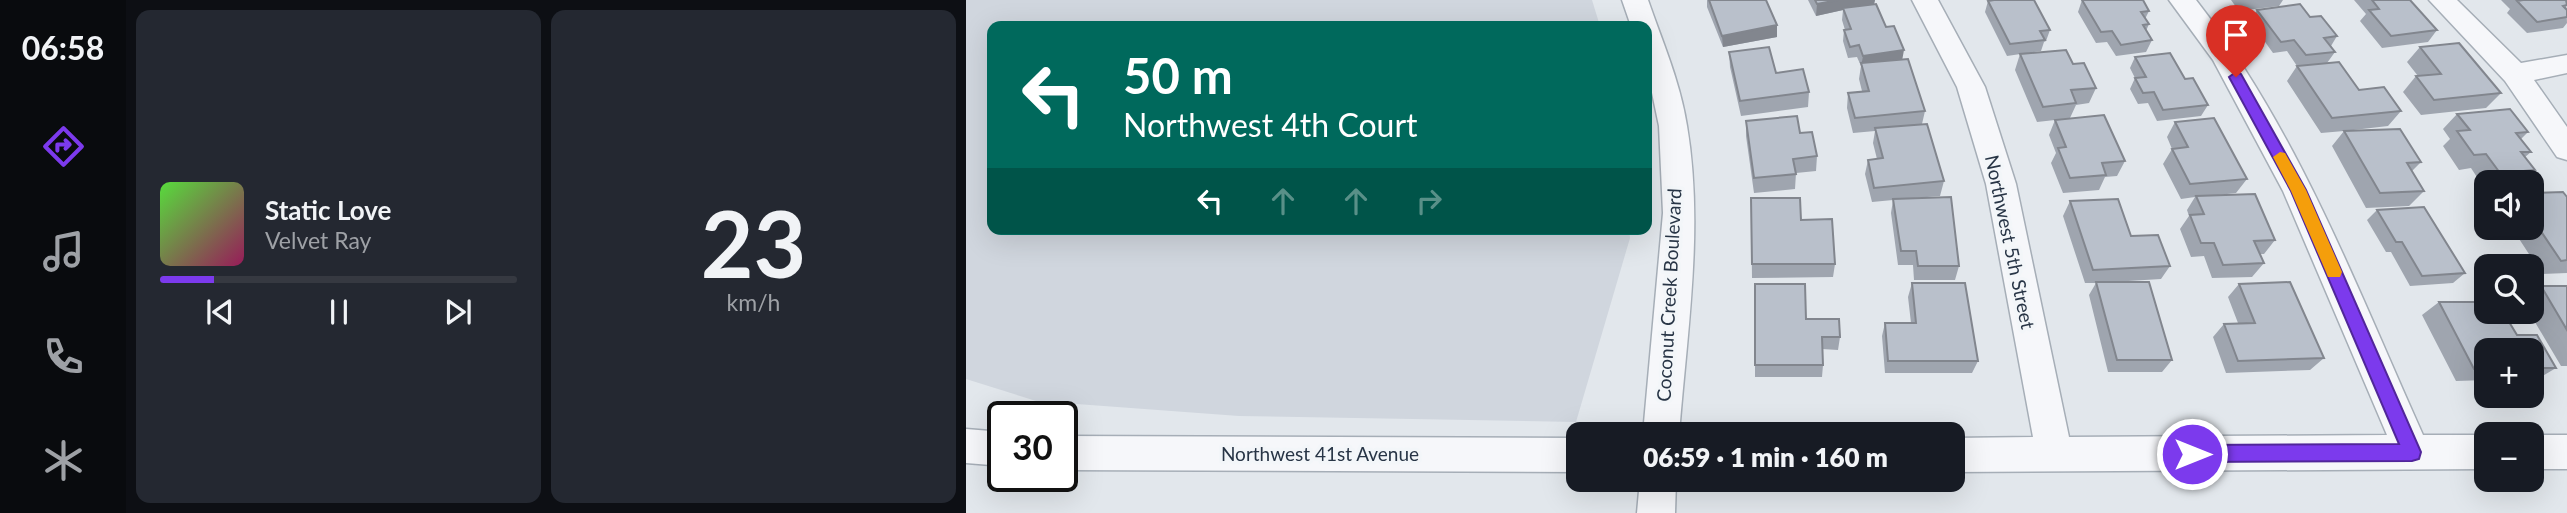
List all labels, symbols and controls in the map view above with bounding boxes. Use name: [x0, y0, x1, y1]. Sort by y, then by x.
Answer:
pin: [2206, 5, 2266, 77]
icon: arrive: [2217, 16, 2255, 54]
text: 06:58: [22, 28, 104, 67]
text: 50 m: [1123, 46, 1233, 104]
icon: left: [1008, 49, 1099, 140]
text: Northwest 4th Court: [1123, 105, 1418, 144]
icon: directions: [39, 122, 88, 171]
street label: Northwest 5th Street: [1981, 153, 2040, 331]
map controls: [2474, 170, 2544, 492]
button: sound: [2474, 170, 2544, 240]
icon: left: [1191, 182, 1229, 220]
icon: ahead: [1264, 182, 1302, 220]
icon: ahead: [1337, 182, 1375, 220]
icon: right: [1410, 182, 1448, 220]
text: 23: [701, 188, 806, 297]
street label: Coconut Creek Boulevard: [1651, 188, 1686, 402]
text: Static Love: [265, 194, 392, 226]
text: Velvet Ray: [265, 226, 371, 254]
icon: music: [39, 227, 88, 276]
button: search: [2474, 254, 2544, 324]
text: km/h: [727, 288, 780, 316]
icon: previous: [201, 293, 239, 331]
icon: pause: [320, 293, 358, 331]
icon: next: [439, 293, 477, 331]
icon: phone: [39, 332, 88, 381]
button: +: [2474, 338, 2544, 408]
speed limit sign: 30: [987, 401, 1078, 492]
position arrow: [2155, 417, 2229, 491]
button: −: [2474, 422, 2544, 492]
icon: climate: [39, 436, 88, 485]
text: 06:59 · 1 min · 160 m: [1643, 441, 1888, 473]
street label: Northwest 41st Avenue: [1221, 442, 1419, 465]

